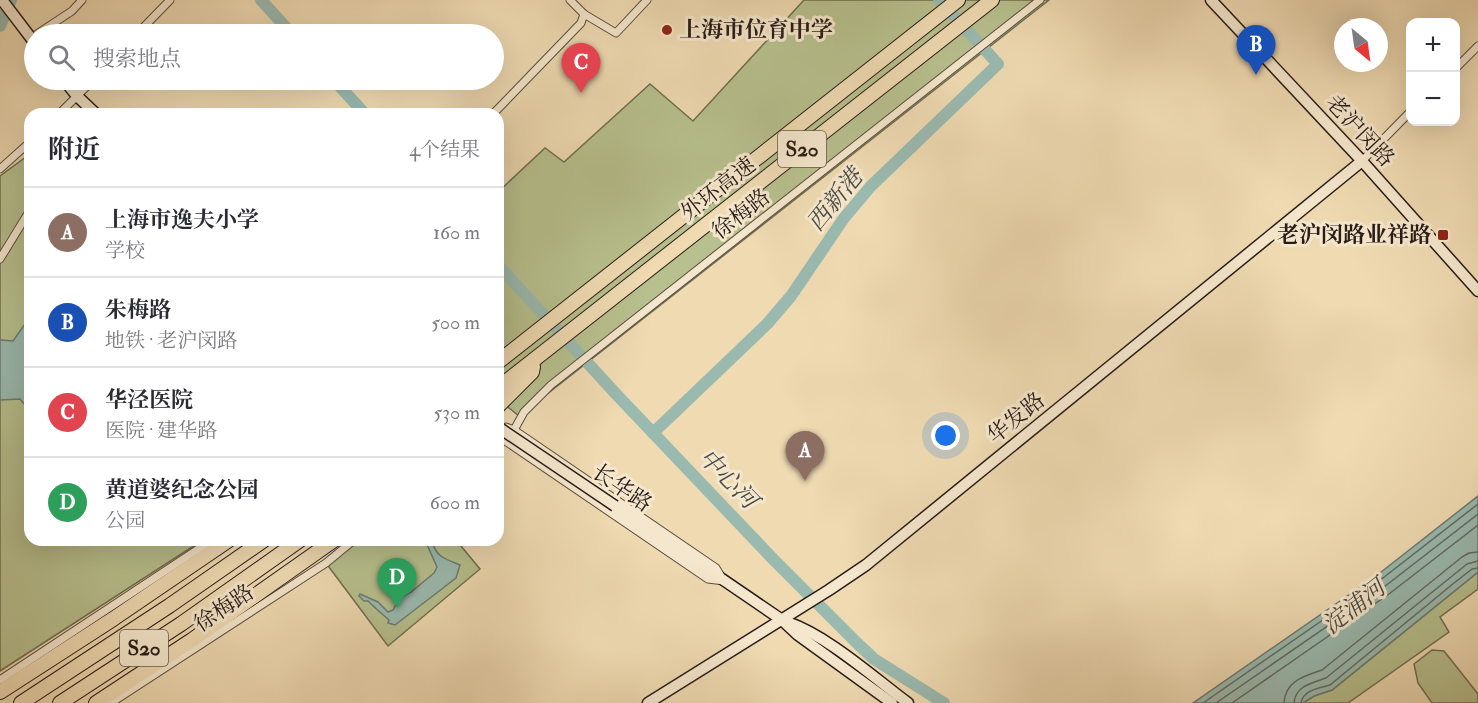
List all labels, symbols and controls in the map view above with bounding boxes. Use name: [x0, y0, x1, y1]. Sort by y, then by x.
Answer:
place label: 上海市位育中学: [679, 16, 833, 44]
north arrow: [1334, 18, 1388, 72]
map controls: [1406, 18, 1460, 126]
button: +: [1406, 18, 1460, 72]
marker: 上海市位育中学: [660, 23, 674, 37]
search box: [24, 24, 504, 90]
pin: B: [1236, 26, 1276, 75]
icon: search: [45, 41, 78, 74]
pin: C: [562, 44, 600, 93]
text: 搜索地点: [93, 45, 181, 73]
button: −: [1406, 72, 1460, 126]
street label: 老沪闵路: [1320, 89, 1400, 173]
road number: S20: [778, 131, 826, 167]
text: 附近: [48, 134, 100, 166]
text: 4个结果: [409, 137, 480, 162]
street label: 外环高速: [675, 151, 761, 227]
water label: 西新港: [800, 160, 872, 238]
street label: 徐梅路: [706, 183, 776, 245]
text: 上海市逸夫小学: [105, 206, 259, 234]
text: A: [61, 220, 74, 245]
text: 160 m: [433, 220, 480, 245]
place label: 老沪闵路业祥路: [1277, 221, 1431, 249]
marker: 老沪闵路业祥路: [1436, 228, 1450, 242]
text: 学校: [105, 238, 145, 263]
text: 朱梅路: [105, 296, 171, 324]
text: B: [61, 310, 74, 335]
text: 500 m: [431, 310, 480, 335]
text: 地铁 · 老沪闵路: [105, 328, 237, 353]
text: 华泾医院: [105, 386, 193, 414]
street label: 华发路: [982, 386, 1050, 450]
text: C: [60, 400, 75, 425]
text: 530 m: [434, 400, 480, 425]
text: 医院 · 建华路: [105, 418, 217, 443]
your location: [931, 421, 960, 450]
pin: A: [786, 432, 824, 481]
water label: 中心河: [692, 442, 767, 519]
street label: 长华路: [587, 458, 657, 518]
text: 黄道婆纪念公园: [105, 476, 259, 504]
text: D: [59, 490, 76, 515]
text: 600 m: [430, 490, 480, 515]
text: 公园: [105, 508, 145, 533]
pin: D: [378, 558, 416, 608]
water label: 淀浦河: [1316, 570, 1395, 641]
street label: 徐梅路: [189, 578, 259, 638]
road number: S20: [120, 630, 168, 666]

